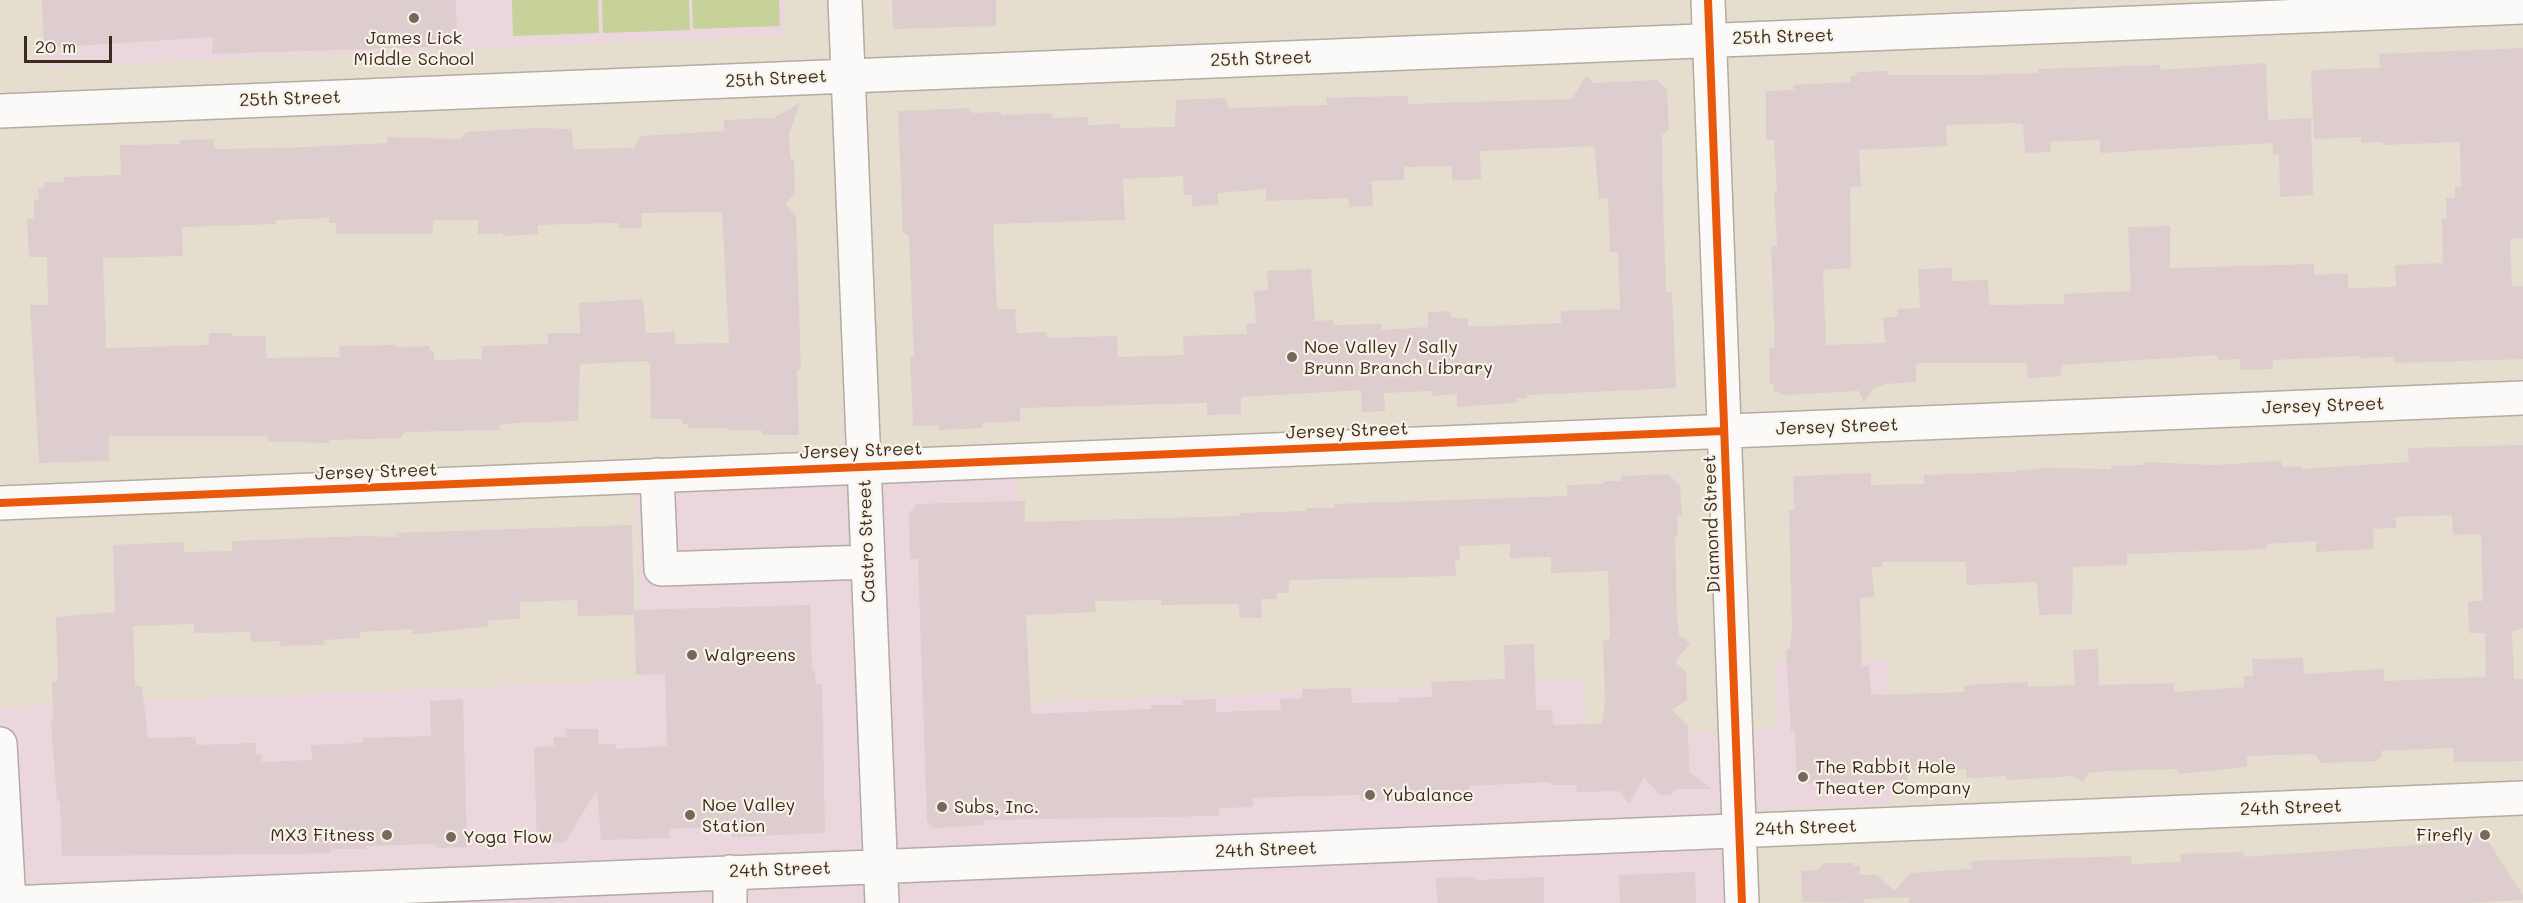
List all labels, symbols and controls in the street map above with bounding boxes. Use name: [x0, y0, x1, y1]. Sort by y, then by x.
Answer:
marker: James Lick Middle School: [407, 11, 421, 25]
scale bar: [27, 24, 116, 62]
street label: 25th Street: [1732, 24, 1834, 50]
place label: James Lick Middle School: [354, 27, 474, 70]
text: 20 m: [35, 34, 76, 58]
street label: 25th Street: [1210, 46, 1312, 72]
street label: 25th Street: [725, 66, 827, 92]
street label: 25th Street: [239, 86, 341, 112]
place label: Noe Valley / Sally Brunn Branch Library: [1304, 336, 1493, 378]
marker: Noe Valley / Sally Brunn Branch Library: [1285, 350, 1299, 364]
street label: Jersey Street: [2261, 393, 2385, 419]
street label: Jersey Street: [1775, 414, 1899, 440]
street label: Jersey Street: [1285, 418, 1409, 444]
street label: Jersey Street: [799, 438, 923, 464]
street label: Diamond Street: [1699, 454, 1725, 594]
street label: Jersey Street: [314, 459, 438, 485]
street label: Castro Street: [854, 479, 880, 603]
place label: Walgreens: [704, 644, 796, 666]
marker: Walgreens: [685, 648, 699, 662]
place label: The Rabbit Hole Theater Company: [1815, 756, 1971, 798]
marker: The Rabbit Hole Theater Company: [1796, 770, 1810, 784]
place label: Yubalance: [1382, 784, 1474, 806]
marker: Yubalance: [1363, 788, 1377, 802]
place label: Noe Valley Station: [702, 794, 795, 836]
street label: 24th Street: [2240, 795, 2342, 821]
place label: Subs, Inc.: [954, 796, 1039, 818]
marker: Subs, Inc.: [935, 800, 949, 814]
marker: Noe Valley Station: [683, 808, 697, 822]
street label: 24th Street: [1755, 815, 1857, 841]
place label: MX3 Fitness: [270, 824, 375, 846]
place label: Firefly: [2416, 824, 2473, 846]
place label: Yoga Flow: [463, 826, 552, 848]
marker: MX3 Fitness: [380, 828, 394, 842]
marker: Firefly: [2478, 828, 2492, 842]
marker: Yoga Flow: [444, 830, 458, 844]
street label: 24th Street: [1215, 837, 1317, 863]
street label: 24th Street: [729, 857, 831, 883]

